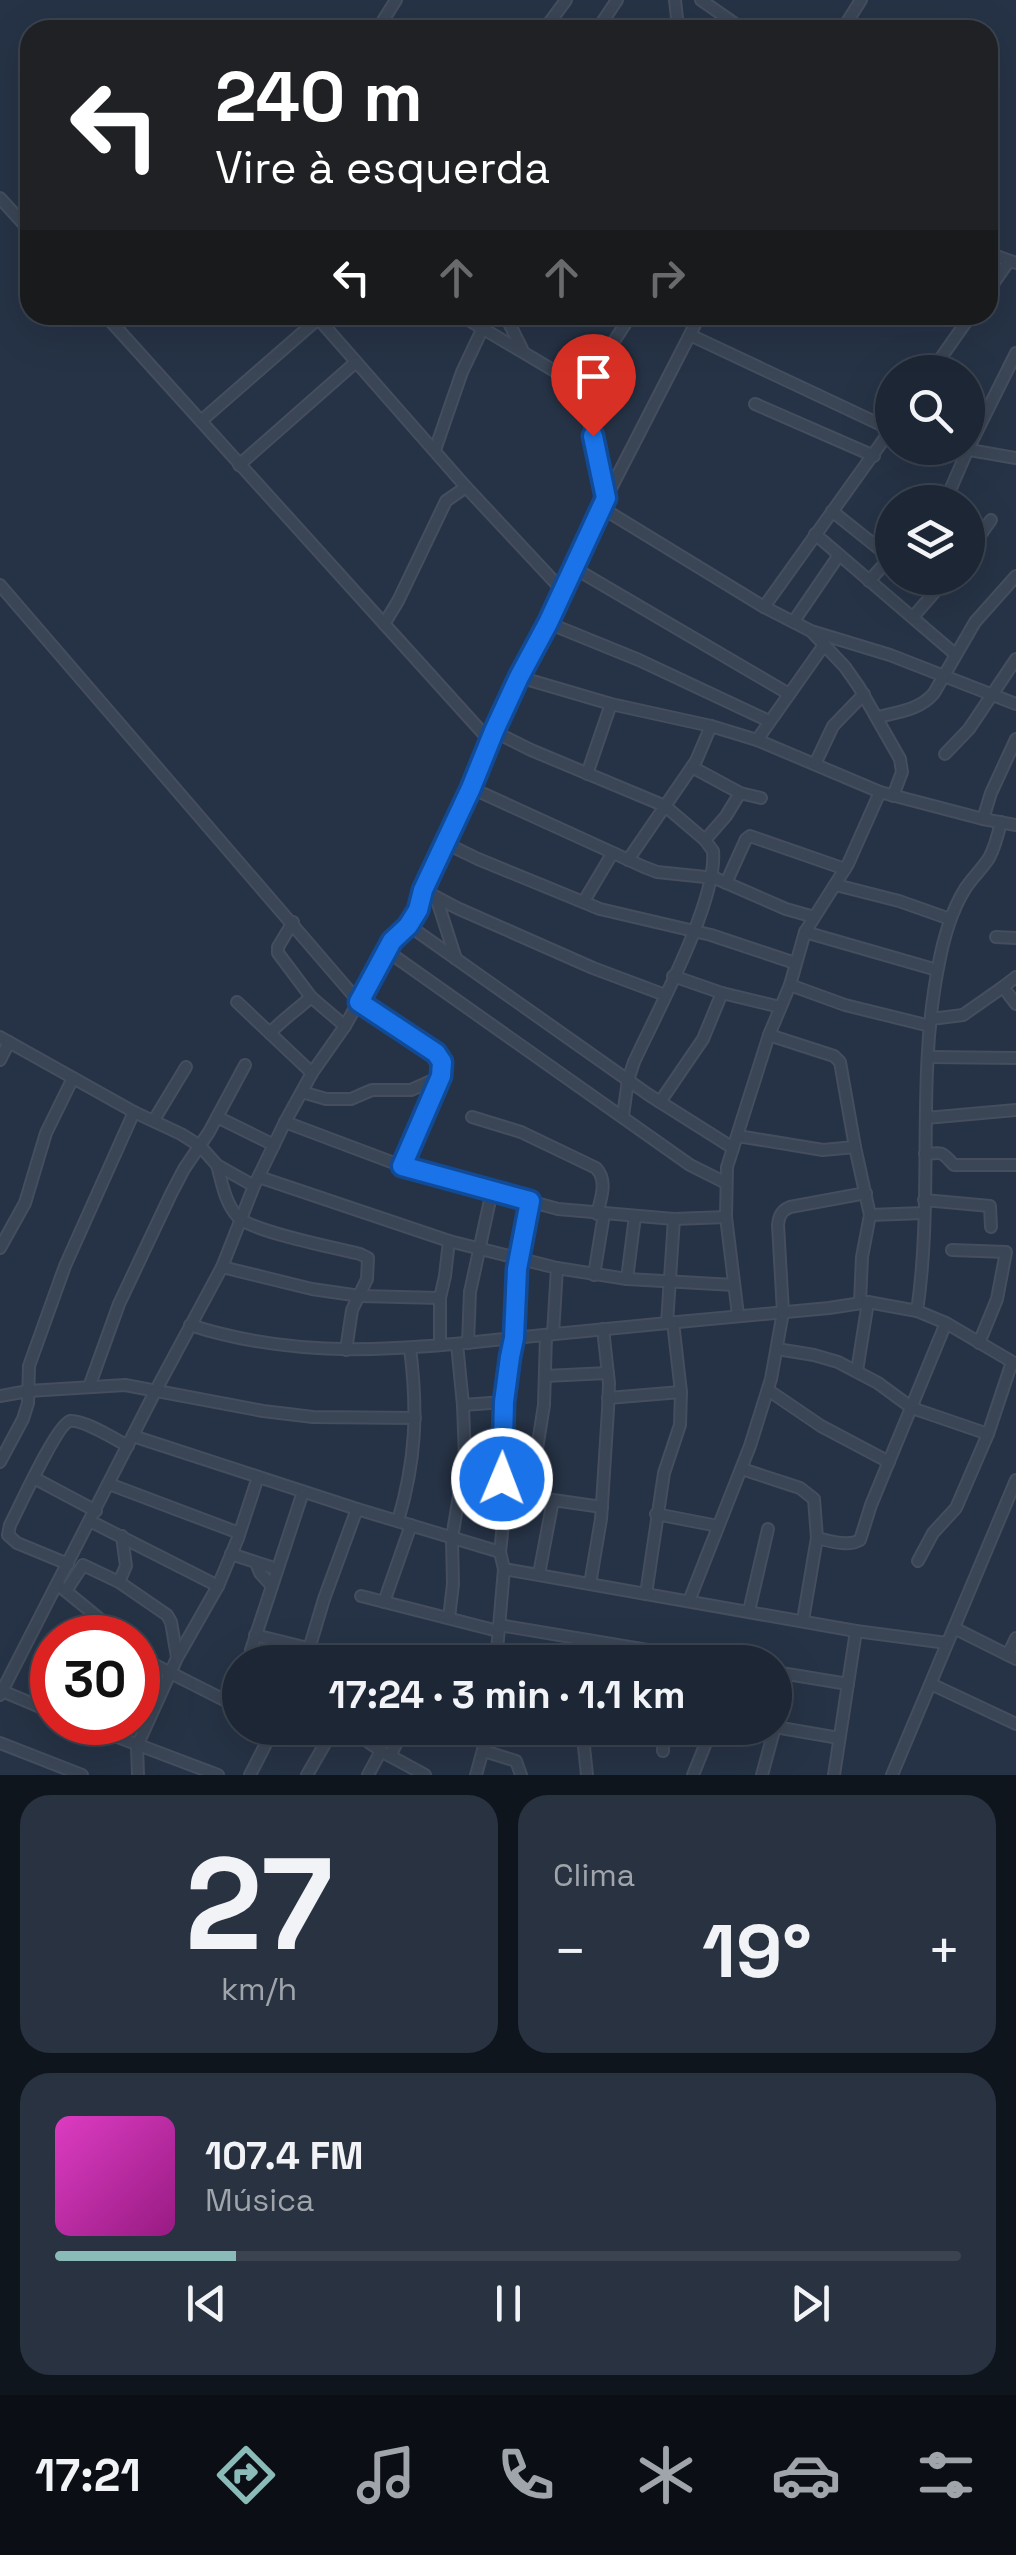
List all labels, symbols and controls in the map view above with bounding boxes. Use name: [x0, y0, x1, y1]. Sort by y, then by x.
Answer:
text: 240 m: [215, 52, 423, 141]
icon: left: [50, 60, 180, 190]
text: Vire à esquerda: [215, 139, 550, 196]
icon: left: [324, 250, 379, 305]
icon: ahead: [429, 250, 484, 305]
icon: ahead: [534, 250, 589, 305]
icon: right: [639, 250, 694, 305]
pin: [551, 334, 636, 437]
icon: arrive: [566, 349, 621, 404]
map controls: [875, 355, 985, 595]
button: search: [875, 355, 985, 465]
button: layers: [875, 485, 985, 595]
position arrow: [450, 1427, 554, 1531]
speed limit sign: 30: [30, 1615, 160, 1745]
text: 17:24 · 3 min · 1.1 km: [329, 1671, 685, 1719]
text: 27: [185, 1821, 333, 1987]
text: Clima: [553, 1855, 635, 1895]
text: 19°: [702, 1903, 812, 1999]
text: −: [553, 1916, 587, 1986]
text: +: [927, 1916, 961, 1986]
text: km/h: [221, 1969, 297, 2009]
text: 107.4 FM: [205, 2132, 363, 2180]
text: Música: [205, 2180, 315, 2220]
icon: previous: [179, 2276, 234, 2331]
icon: pause: [481, 2276, 536, 2331]
icon: next: [783, 2276, 838, 2331]
icon: directions: [211, 2440, 281, 2510]
icon: music: [351, 2440, 421, 2510]
icon: phone: [491, 2440, 561, 2510]
icon: climate: [631, 2440, 701, 2510]
icon: car: [771, 2440, 841, 2510]
icon: filters: [911, 2440, 981, 2510]
text: 17:21: [35, 2447, 141, 2504]

